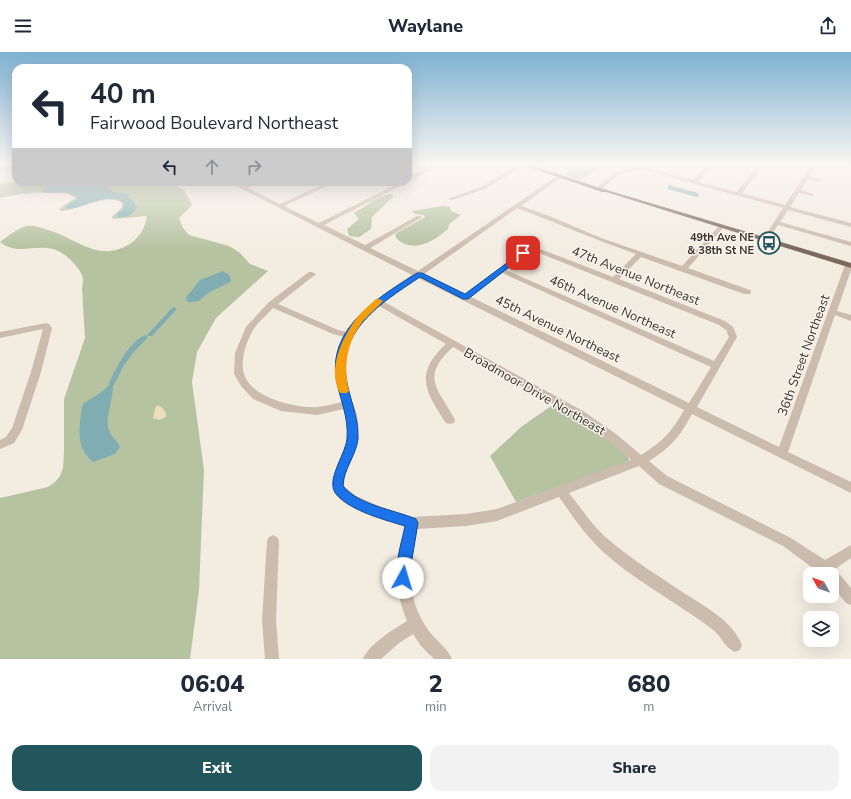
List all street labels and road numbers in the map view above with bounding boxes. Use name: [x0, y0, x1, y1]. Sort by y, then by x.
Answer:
street label: 47th Avenue Northeast: [569, 242, 703, 310]
street label: 46th Avenue Northeast: [546, 271, 679, 343]
street label: 45th Avenue Northeast: [492, 291, 623, 367]
street label: 36th Street Northeast: [774, 292, 834, 419]
street label: Broadmoor Drive Northeast: [460, 344, 609, 440]

